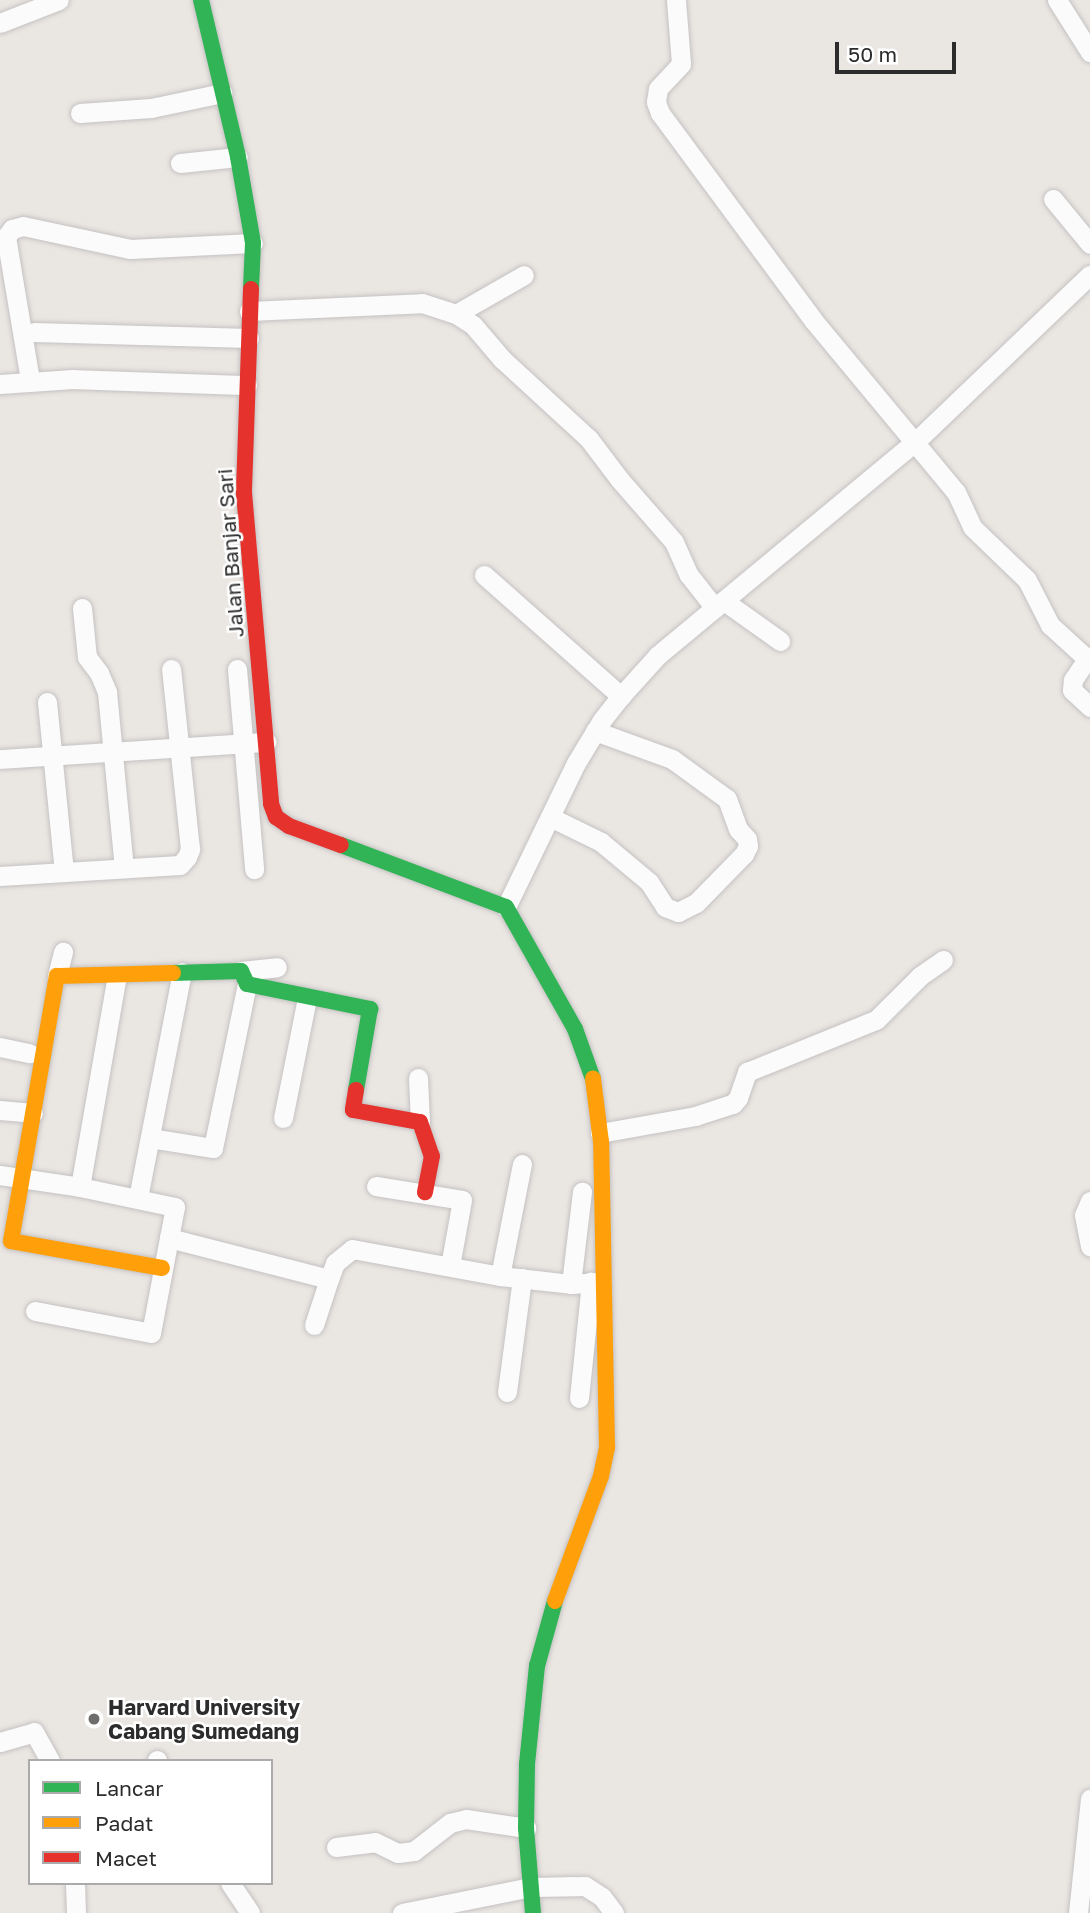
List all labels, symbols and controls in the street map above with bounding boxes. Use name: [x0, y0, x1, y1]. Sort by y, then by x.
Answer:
scale bar: [838, 28, 959, 72]
text: 50 m: [848, 41, 897, 67]
street label: Jalan Banjar Sari: [212, 468, 248, 638]
place label: Harvard University Cabang Sumedang: [108, 1694, 300, 1744]
marker: Harvard University Cabang Sumedang: [86, 1711, 102, 1727]
legend: [28, 1759, 273, 1885]
text: Lancar: [95, 1775, 163, 1801]
text: Padat: [95, 1810, 153, 1836]
text: Macet: [95, 1845, 157, 1871]

